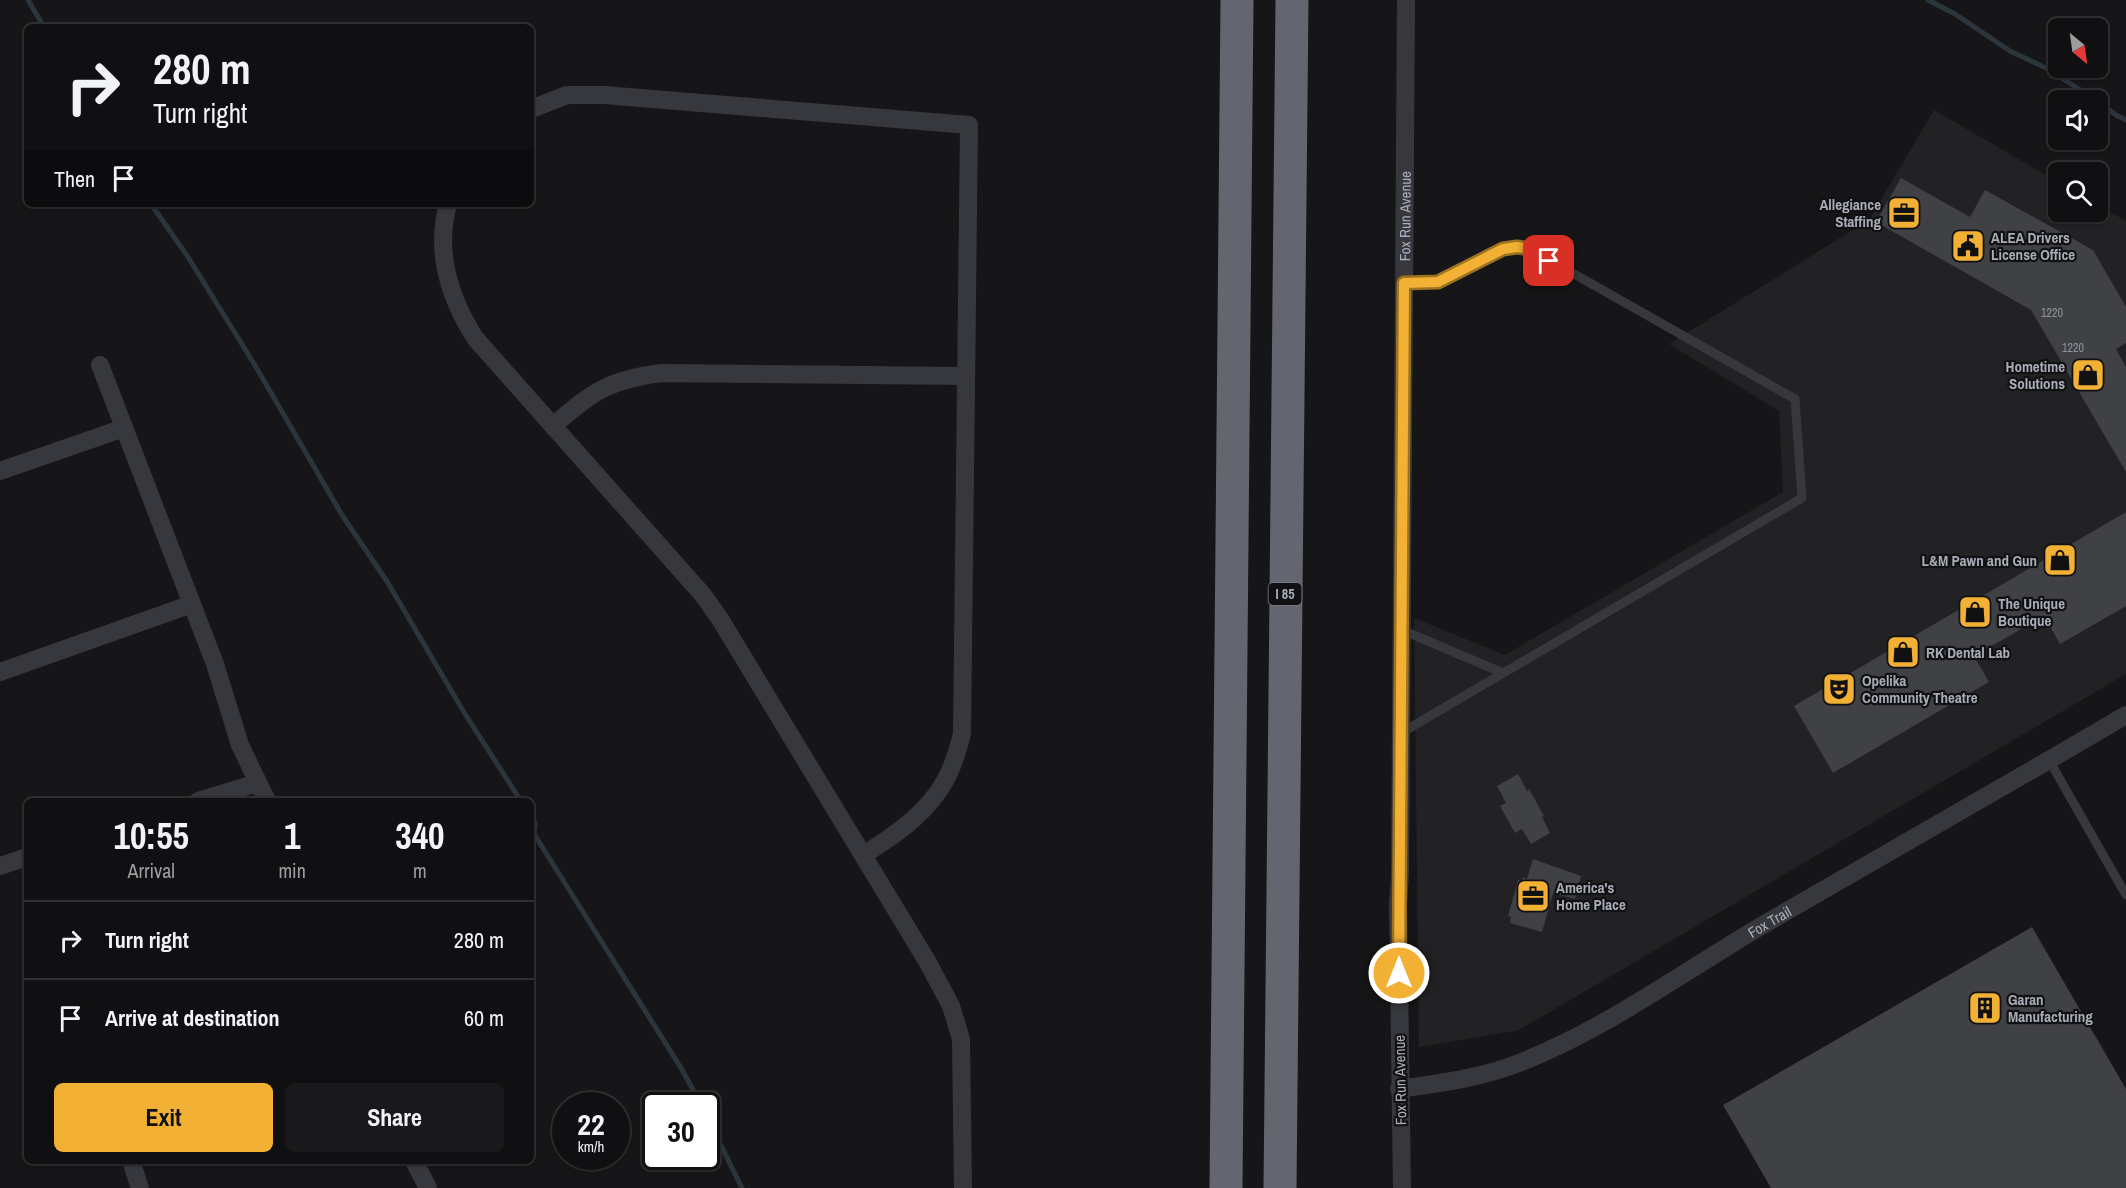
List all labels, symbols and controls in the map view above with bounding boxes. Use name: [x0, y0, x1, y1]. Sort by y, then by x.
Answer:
north arrow: [2048, 18, 2108, 78]
map controls: [2048, 18, 2108, 222]
text: 280 m: [153, 41, 251, 97]
icon: right: [54, 48, 132, 126]
button: sound: [2048, 90, 2108, 150]
text: Turn right: [153, 95, 247, 131]
icon: arrive: [107, 162, 140, 195]
button: search: [2048, 162, 2108, 222]
text: Then: [54, 164, 95, 194]
street label: Fox Run Avenue: [1394, 171, 1415, 261]
place label: Allegiance Staffing: [1819, 194, 1881, 232]
office icon: Allegiance Staffing: [1886, 195, 1922, 231]
place label: ALEA Drivers License Office: [1991, 227, 2075, 265]
public building icon: ALEA Drivers License Office: [1950, 228, 1986, 264]
pin: [1523, 235, 1574, 286]
icon: arrive: [1532, 244, 1565, 277]
house number: 1220: [2041, 305, 2063, 321]
house number: 1220: [2062, 340, 2084, 356]
place label: Hometime Solutions: [2006, 356, 2065, 394]
shop icon: Hometime Solutions: [2070, 357, 2106, 393]
shop icon: L&M Pawn and Gun: [2042, 542, 2078, 578]
place label: L&M Pawn and Gun: [1921, 550, 2037, 571]
road number: I 85: [1268, 583, 1302, 605]
place label: The Unique Boutique: [1998, 593, 2065, 631]
shop icon: The Unique Boutique: [1957, 594, 1993, 630]
shop icon: RK Dental Lab: [1885, 634, 1921, 670]
place label: RK Dental Lab: [1926, 642, 2010, 663]
place label: Opelika Community Theatre: [1862, 670, 1978, 708]
theatre icon: Opelika Community Theatre: [1821, 671, 1857, 707]
text: 10:55: [113, 812, 189, 860]
text: 1: [284, 812, 300, 860]
text: 340: [395, 812, 445, 860]
text: Arrival: [128, 857, 175, 884]
text: min: [278, 857, 306, 884]
text: m: [413, 857, 427, 884]
place label: America's Home Place: [1556, 877, 1626, 915]
office icon: America's Home Place: [1515, 878, 1551, 914]
street label: Fox Trail: [1743, 900, 1795, 942]
icon: right: [54, 924, 87, 957]
text: Turn right: [105, 925, 189, 955]
text: 280 m: [454, 925, 504, 955]
position arrow: [1367, 941, 1431, 1005]
place label: Garan Manufacturing: [2008, 989, 2093, 1027]
building icon: Garan Manufacturing: [1967, 990, 2003, 1026]
icon: arrive: [54, 1002, 87, 1035]
text: Arrive at destination: [105, 1003, 279, 1033]
text: 60 m: [464, 1003, 504, 1033]
street label: Fox Run Avenue: [1389, 1035, 1411, 1125]
button: Exit: [54, 1083, 273, 1152]
button: Share: [285, 1083, 504, 1152]
speed limit sign: 30: [642, 1092, 720, 1170]
text: 22: [577, 1104, 605, 1144]
text: km/h: [578, 1136, 604, 1157]

